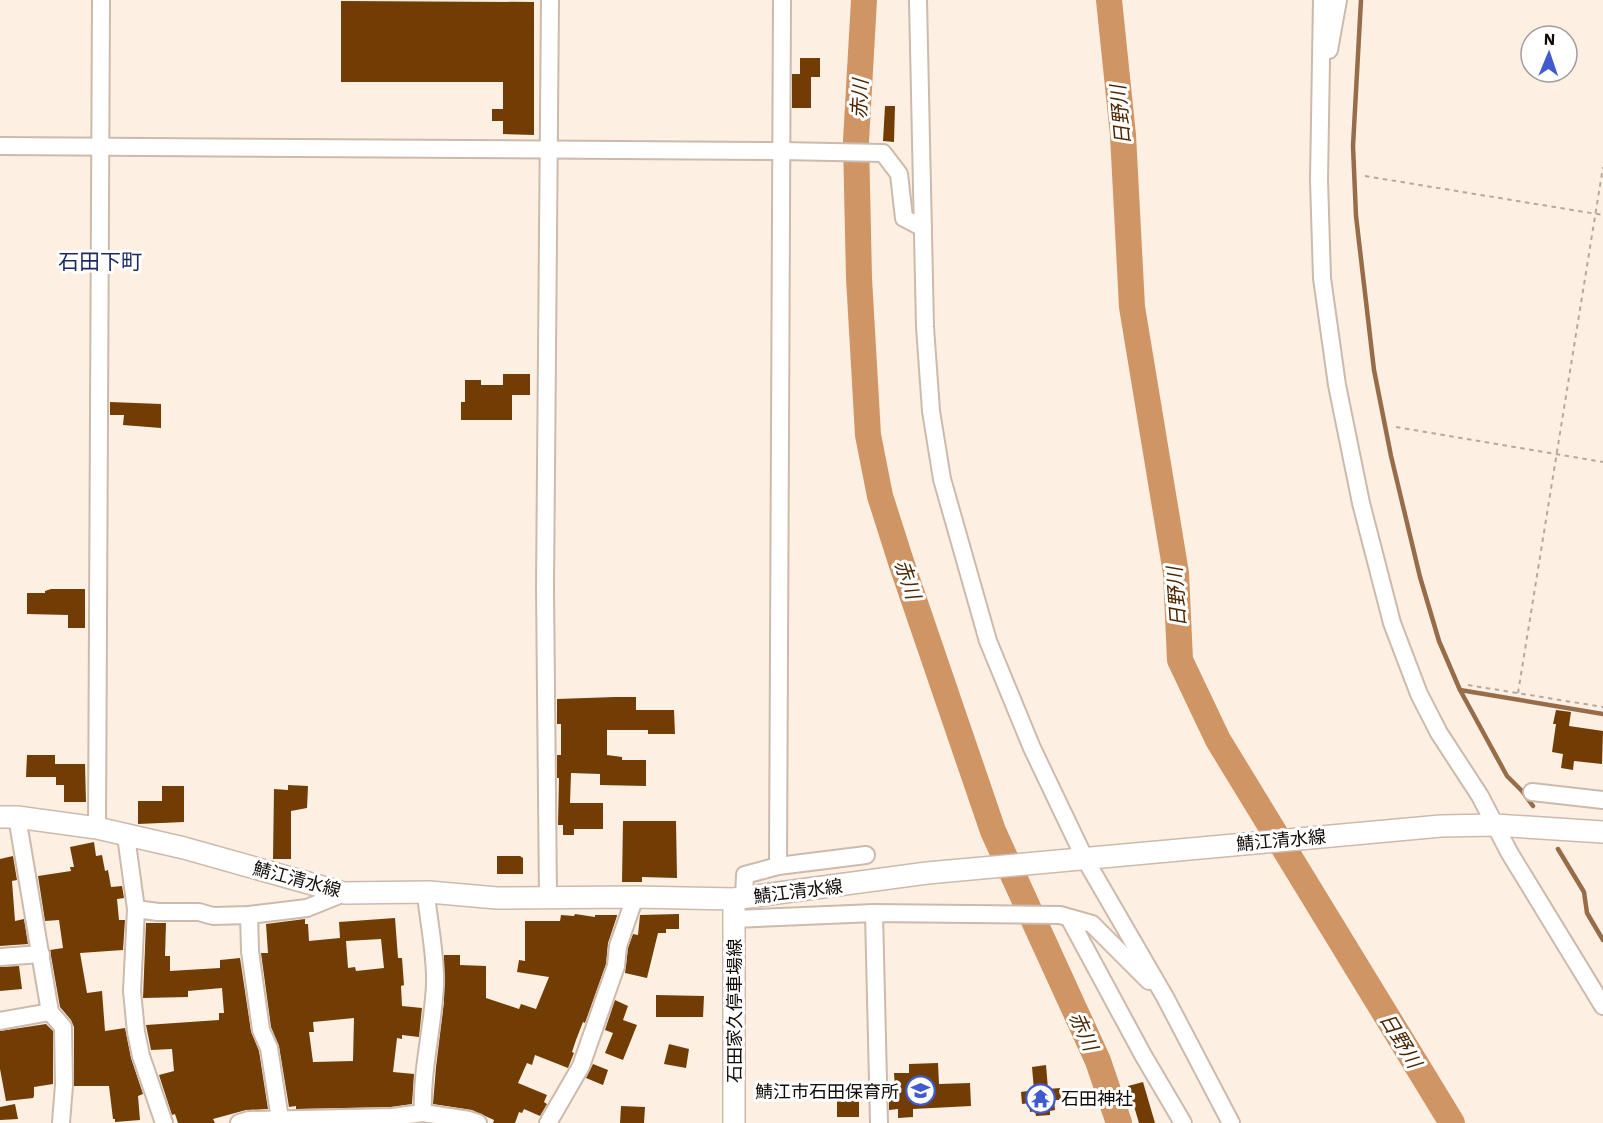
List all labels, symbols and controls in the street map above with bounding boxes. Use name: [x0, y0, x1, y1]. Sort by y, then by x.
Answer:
north arrow: [1519, 24, 1579, 84]
text: N: [1543, 29, 1556, 49]
water label: 赤川: [844, 76, 874, 120]
water label: 日野川: [1104, 82, 1136, 146]
district label: 石田下町: [58, 247, 142, 275]
water label: 赤川: [889, 556, 928, 604]
water label: 日野川: [1160, 564, 1192, 628]
street label: 鯖江清水線: [1235, 825, 1327, 855]
street label: 鯖江清水線: [251, 856, 343, 902]
street label: 鯖江清水線: [752, 874, 844, 908]
street label: 石田家久停車場線: [723, 939, 746, 1083]
water label: 赤川: [1064, 1007, 1105, 1057]
water label: 日野川: [1374, 1007, 1429, 1074]
school or university icon: 鯖江市石田保育所: [904, 1075, 936, 1107]
place label: 鯖江市石田保育所: [755, 1080, 899, 1103]
temple icon: 石田神社: [1024, 1082, 1056, 1114]
place label: 石田神社: [1061, 1087, 1133, 1110]

